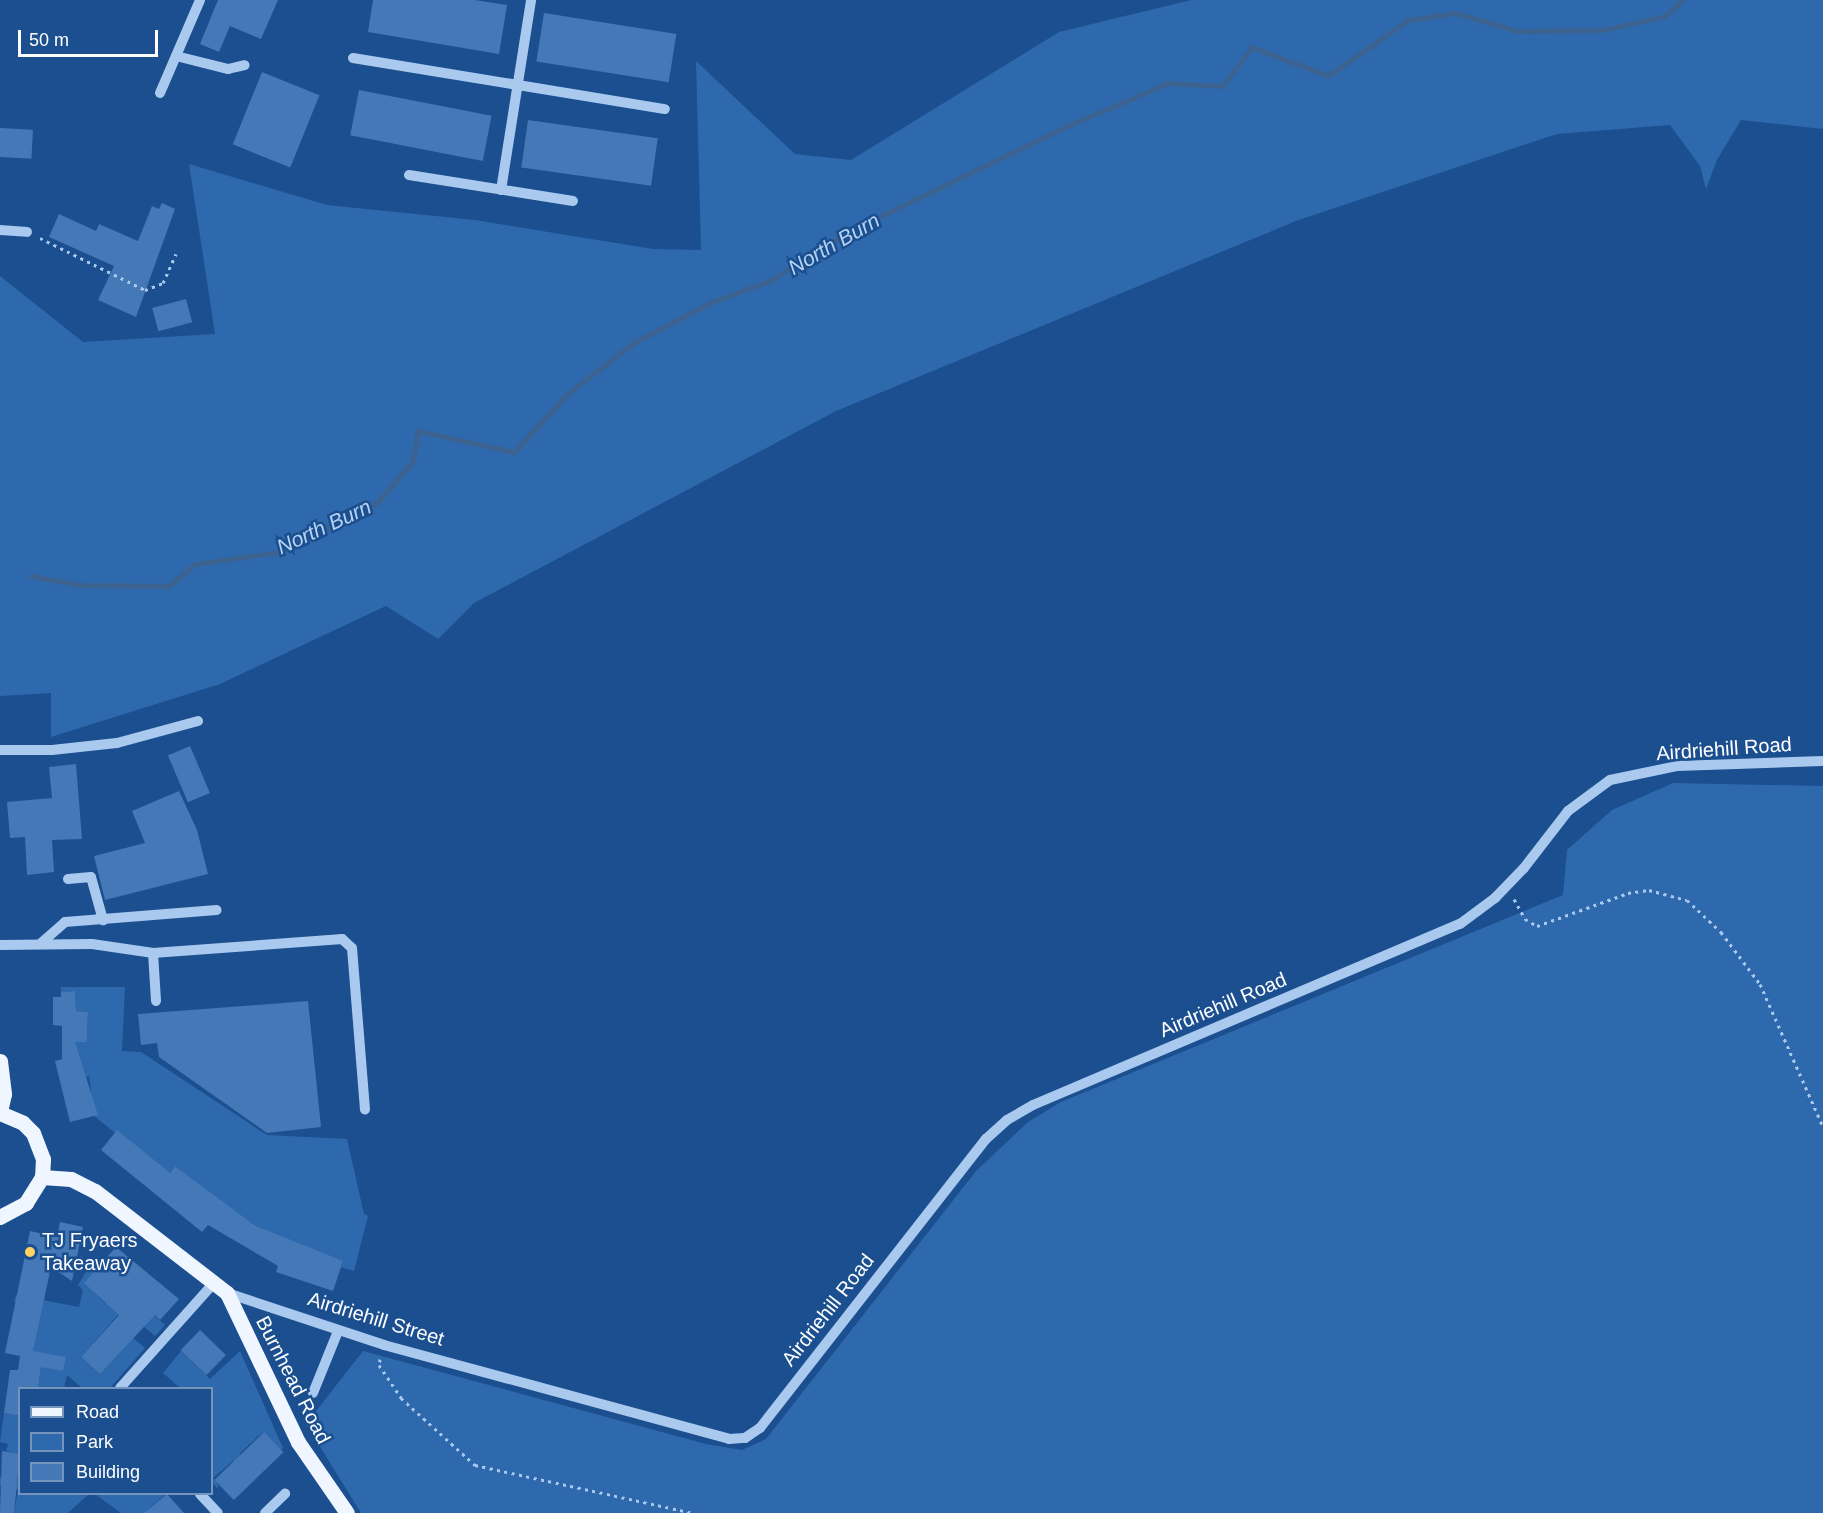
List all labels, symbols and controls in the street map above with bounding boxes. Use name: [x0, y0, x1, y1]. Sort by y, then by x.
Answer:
scale bar: [21, 18, 160, 56]
text: 50 m: [29, 30, 69, 50]
water label: North Burn: [784, 208, 884, 280]
water label: North Burn: [273, 494, 375, 560]
street label: Airdriehill Road: [1656, 732, 1792, 766]
street label: Airdriehill Road: [1156, 967, 1290, 1043]
place label: TJ Fryaers Takeaway: [42, 1228, 138, 1275]
marker: TJ Fryaers Takeaway: [23, 1245, 37, 1259]
street label: Airdriehill Road: [777, 1249, 879, 1371]
street label: Airdriehill Street: [305, 1287, 447, 1351]
street label: Burnhead Road: [251, 1312, 335, 1448]
legend: [18, 1387, 213, 1495]
text: Road: [76, 1402, 119, 1422]
text: Park: [76, 1432, 113, 1452]
text: Building: [76, 1462, 140, 1482]

